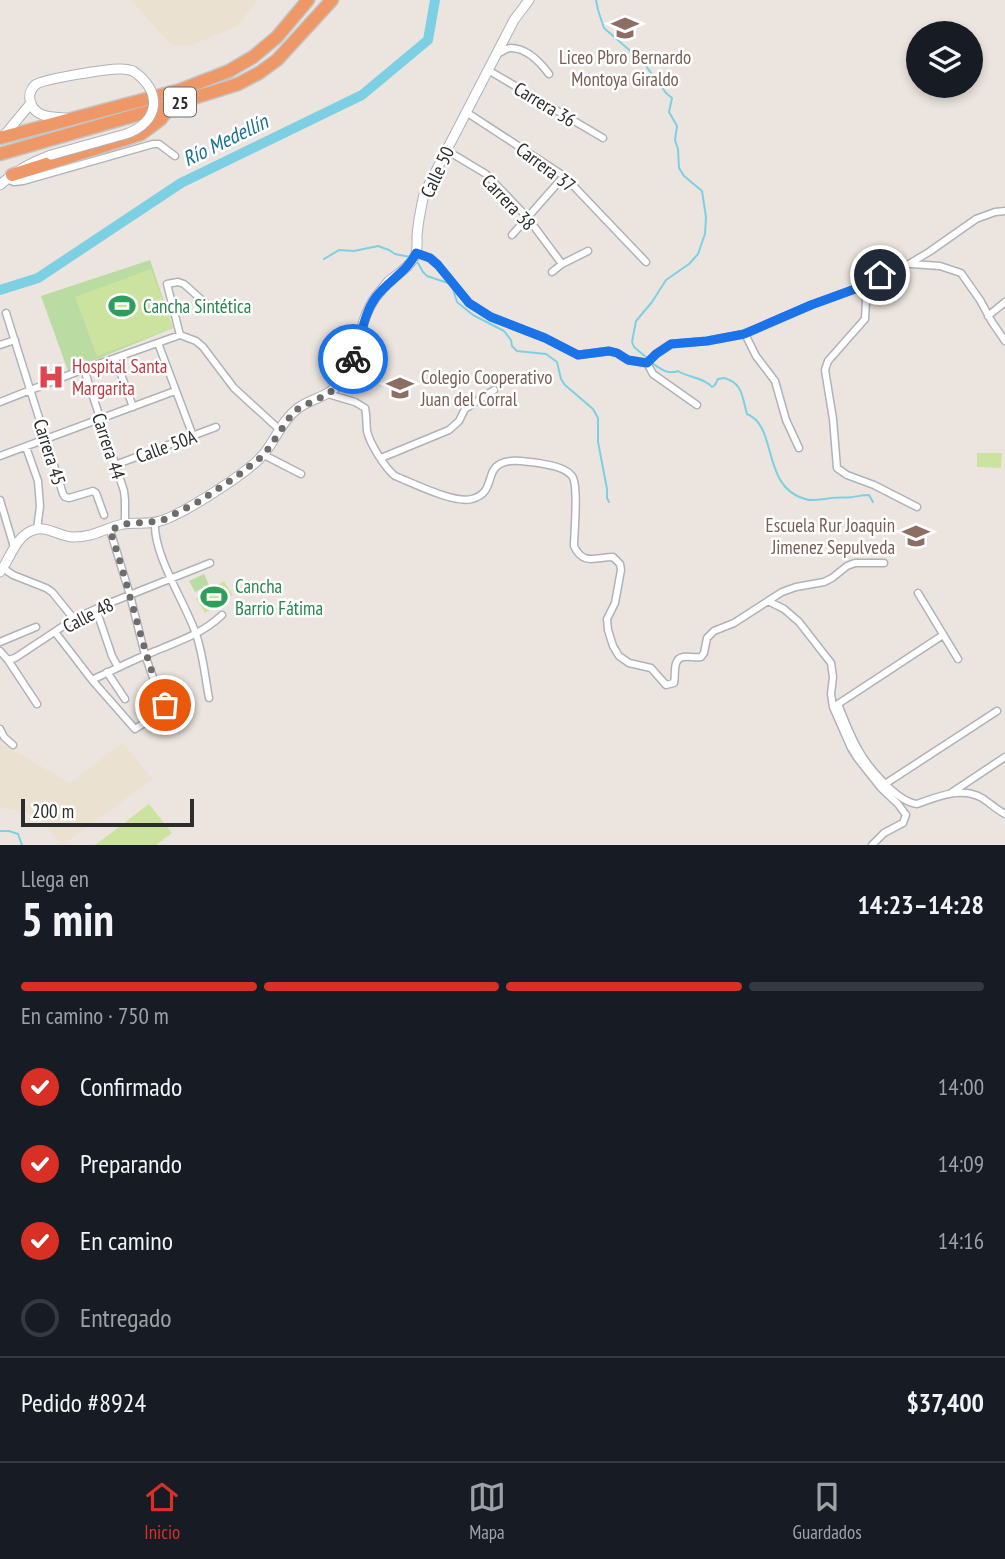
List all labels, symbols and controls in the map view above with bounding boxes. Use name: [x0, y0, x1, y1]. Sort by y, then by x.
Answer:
school or university icon: Liceo Pbro Bernardo Montoya Giraldo: [610, 13, 640, 43]
map controls: [906, 21, 983, 98]
button: layers: [906, 21, 983, 98]
place label: Liceo Pbro Bernardo Montoya Giraldo: [559, 45, 691, 91]
street label: Carrera 36: [510, 76, 580, 132]
road number: 25: [164, 88, 196, 116]
water label: Río Medellín: [178, 107, 274, 172]
street label: Carrera 37: [512, 137, 580, 197]
street label: Calle 50: [415, 143, 459, 201]
street label: Carrera 38: [477, 169, 541, 235]
pin: [850, 245, 910, 305]
icon: home: [861, 256, 899, 294]
sports icon: Cancha Sintética: [107, 291, 137, 321]
place label: Cancha Sintética: [143, 294, 251, 318]
courier: [318, 324, 388, 394]
icon: bike: [334, 340, 372, 378]
place label: Hospital Santa Margarita: [72, 354, 167, 400]
hospital icon: Hospital Santa Margarita: [36, 362, 66, 392]
place label: Colegio Cooperativo Juan del Corral: [420, 365, 553, 411]
school or university icon: Colegio Cooperativo Juan del Corral: [385, 373, 415, 403]
street label: Carrera 44: [87, 410, 131, 483]
street label: Carrera 45: [29, 416, 71, 488]
street label: Calle 50A: [132, 424, 200, 468]
place label: Escuela Rur Joaquin Jimenez Sepulveda: [766, 513, 895, 559]
school or university icon: Escuela Rur Joaquin Jimenez Sepulveda: [901, 521, 931, 551]
place label: Cancha Barrio Fátima: [235, 574, 323, 620]
sports icon: Cancha Barrio Fátima: [199, 582, 229, 612]
street label: Calle 48: [59, 592, 117, 638]
pin: [135, 675, 195, 735]
icon: bag: [146, 686, 184, 724]
scale bar: [21, 796, 194, 828]
text: 200 m: [32, 799, 74, 823]
text: Llega en: [21, 864, 89, 893]
text: 14:23–14:28: [857, 888, 984, 921]
text: 5 min: [21, 889, 114, 949]
text: En camino · 750 m: [21, 1001, 169, 1030]
icon: check: [21, 1068, 59, 1106]
text: Confirmado: [80, 1070, 182, 1103]
text: 14:00: [938, 1072, 984, 1101]
icon: check: [21, 1145, 59, 1183]
text: Preparando: [80, 1147, 182, 1180]
text: 14:09: [938, 1149, 984, 1178]
icon: check: [21, 1222, 59, 1260]
text: En camino: [80, 1224, 173, 1257]
text: 14:16: [938, 1226, 984, 1255]
text: Entregado: [80, 1301, 172, 1334]
text: Pedido #8924: [21, 1386, 146, 1419]
text: $37,400: [906, 1386, 984, 1419]
tab: Inicio: [143, 1478, 181, 1544]
tab: Mapa: [468, 1478, 506, 1544]
tab: Guardados: [793, 1478, 862, 1544]

